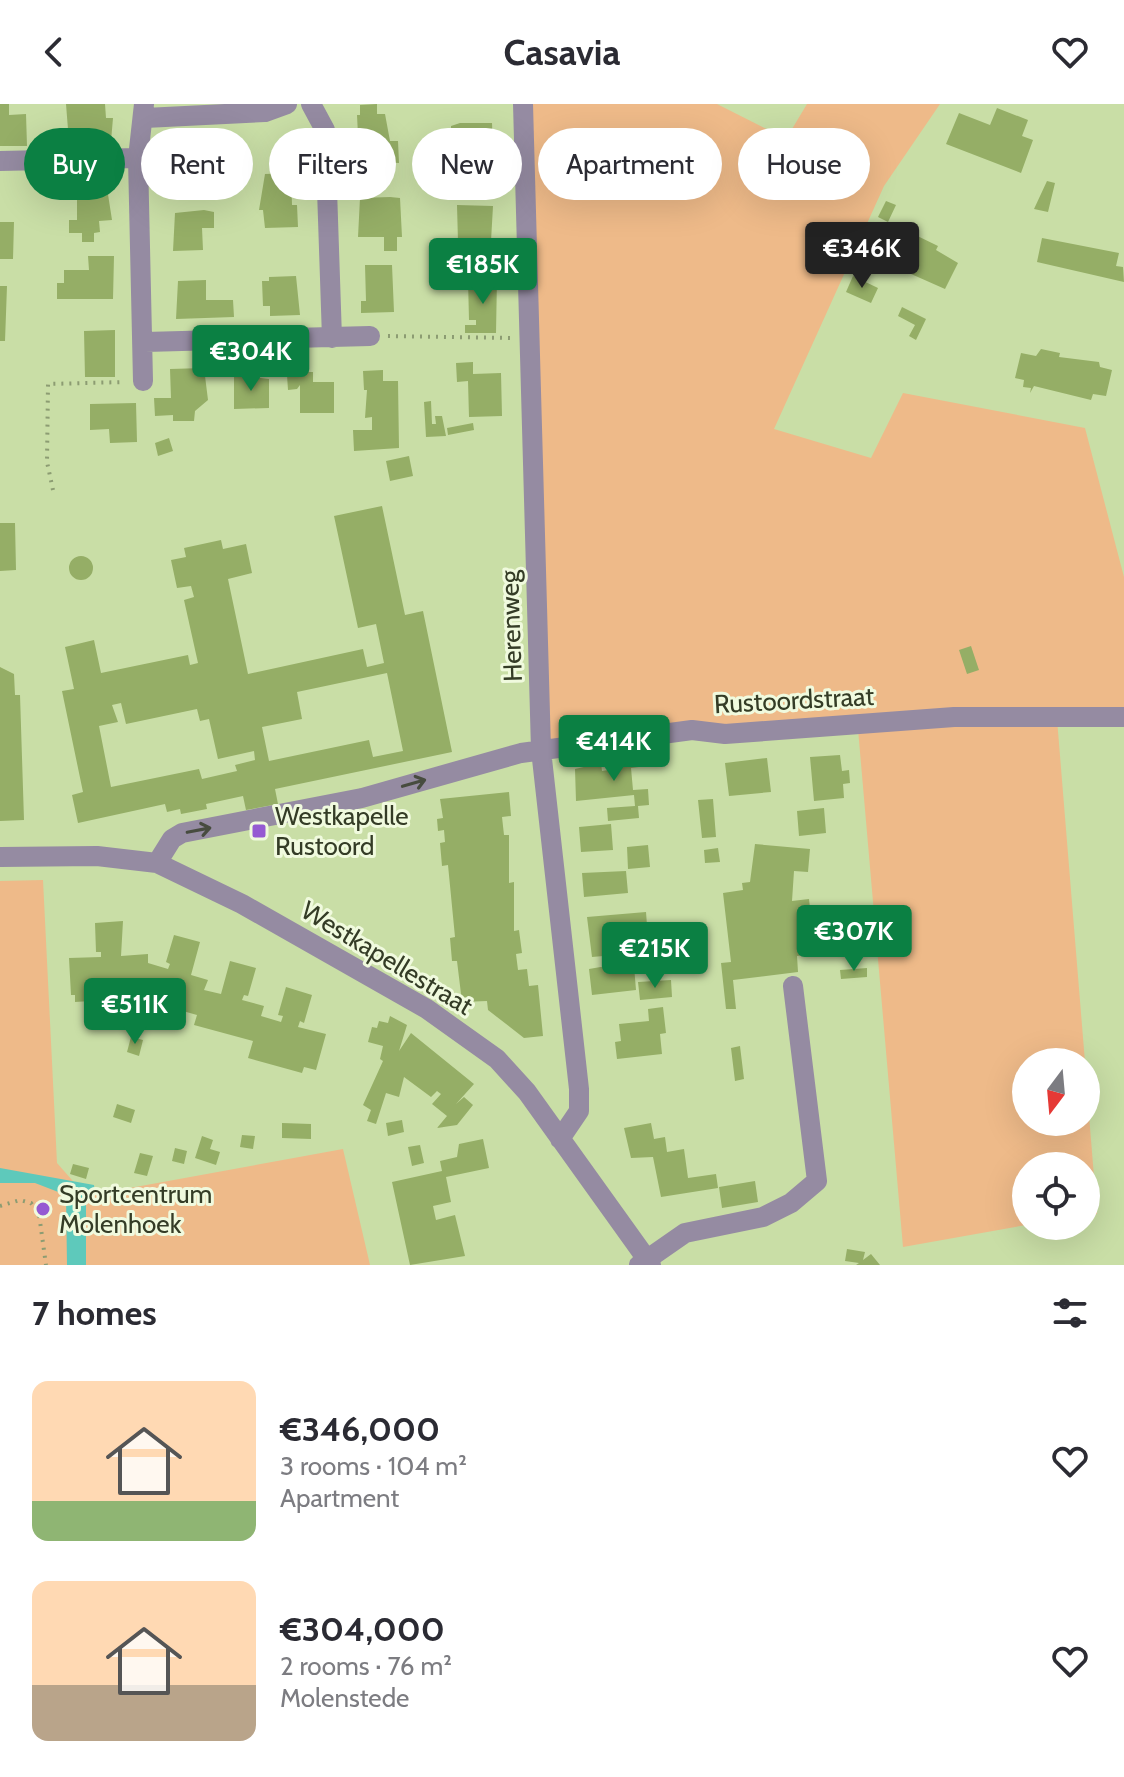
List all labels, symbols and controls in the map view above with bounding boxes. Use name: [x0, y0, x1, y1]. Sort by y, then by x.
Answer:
icon: back: [32, 30, 76, 74]
text: Casavia: [504, 30, 620, 74]
icon: heart: [1048, 30, 1092, 74]
chip: Buy: [24, 128, 125, 200]
chip: Rent: [141, 128, 253, 200]
chip: Filters: [269, 128, 396, 200]
chip: New: [412, 128, 522, 200]
chip: Apartment: [538, 128, 722, 200]
chip: House: [738, 128, 870, 200]
pin: €346K: [806, 222, 918, 290]
text: €346K: [823, 232, 901, 264]
pin: €185K: [427, 238, 539, 306]
text: €185K: [447, 248, 519, 280]
pin: €304K: [195, 325, 307, 393]
text: €304K: [210, 335, 292, 367]
street label: Herenweg: [493, 569, 529, 682]
street label: Rustoordstraat: [713, 680, 875, 720]
pin: €414K: [558, 715, 670, 783]
text: €414K: [577, 725, 651, 757]
one-way arrow: [401, 775, 427, 790]
place label: Westkapelle Rustoord: [275, 800, 409, 862]
one-way arrow: [186, 821, 212, 836]
marker: Westkapelle Rustoord: [250, 822, 268, 840]
street label: Westkapellestraat: [295, 894, 479, 1022]
pin: €307K: [798, 905, 910, 973]
text: €307K: [815, 915, 893, 947]
pin: €215K: [599, 922, 711, 990]
text: €215K: [620, 932, 690, 964]
pin: €511K: [79, 978, 191, 1046]
text: €511K: [102, 988, 168, 1020]
north arrow: [1012, 1048, 1100, 1136]
map controls: [1012, 1048, 1100, 1240]
button: locate: [1012, 1152, 1100, 1240]
place label: Sportcentrum Molenhoek: [59, 1178, 212, 1240]
marker: Sportcentrum Molenhoek: [34, 1200, 52, 1218]
icon: filters: [1048, 1291, 1092, 1335]
text: 7 homes: [32, 1292, 157, 1334]
text: €346,000: [280, 1408, 440, 1450]
icon: home: [96, 1413, 192, 1509]
icon: heart: [1048, 1439, 1092, 1483]
text: 3 rooms · 104 m²: [280, 1450, 467, 1482]
text: Apartment: [280, 1482, 399, 1514]
text: €304,000: [280, 1608, 445, 1650]
icon: home: [96, 1613, 192, 1709]
icon: heart: [1048, 1639, 1092, 1683]
text: 2 rooms · 76 m²: [280, 1650, 452, 1682]
text: Molenstede: [280, 1682, 409, 1714]

